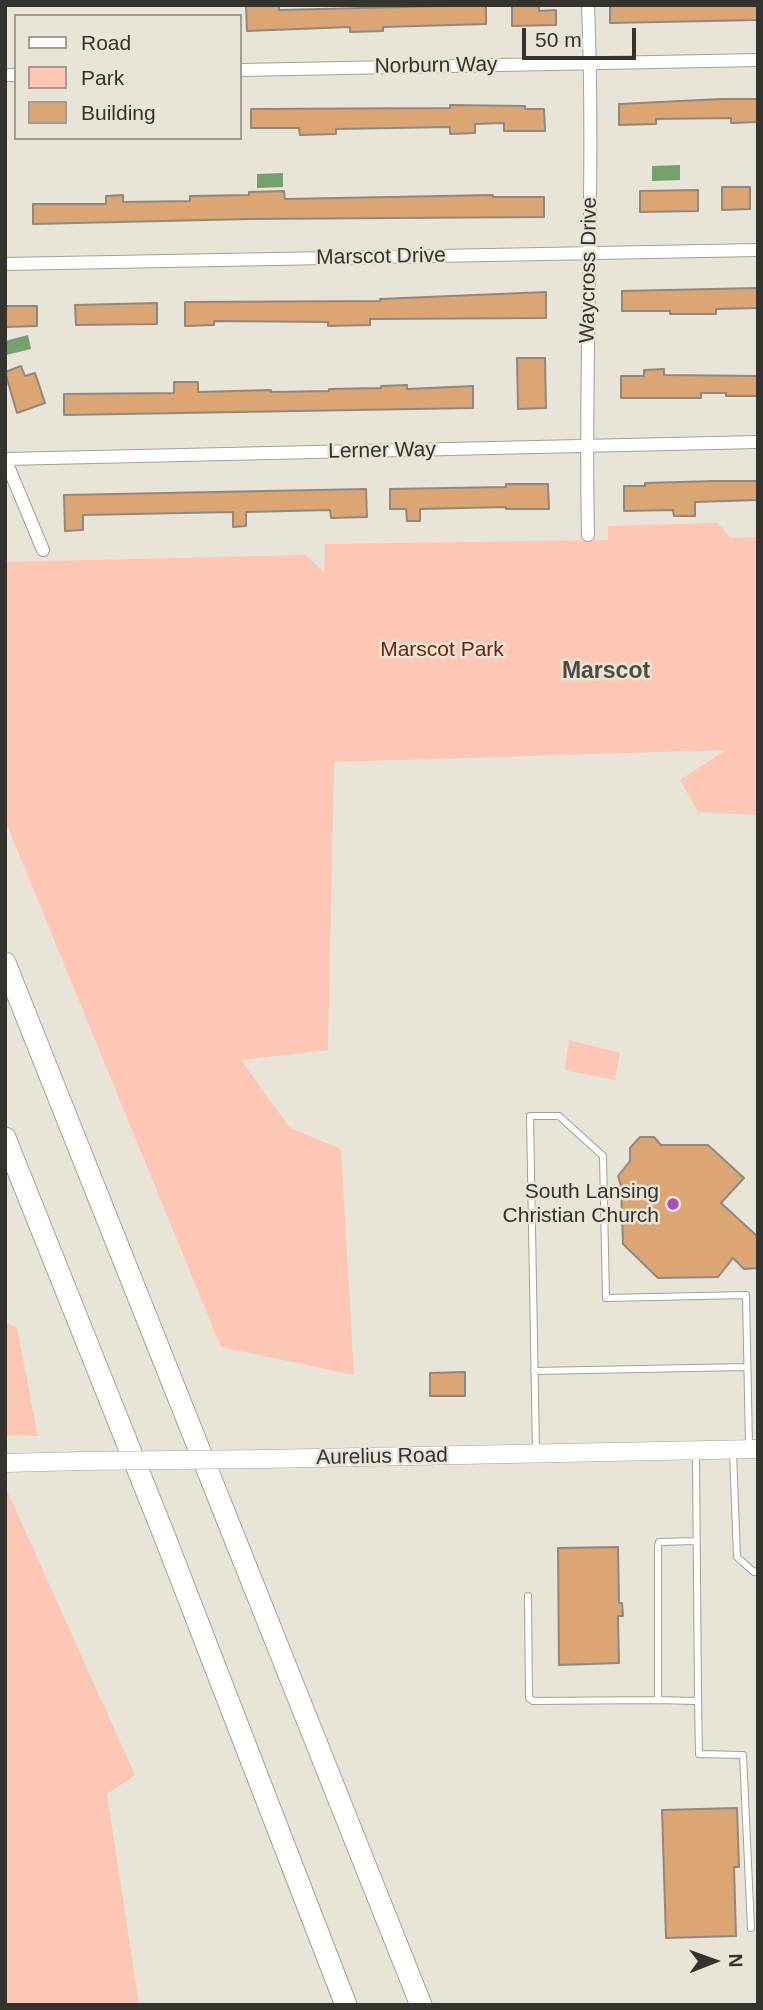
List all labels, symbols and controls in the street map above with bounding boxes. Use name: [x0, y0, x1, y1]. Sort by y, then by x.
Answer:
legend: [14, 14, 242, 140]
scale bar: [525, 14, 639, 58]
text: 50 m: [535, 28, 582, 51]
text: Road: [81, 31, 131, 54]
street label: Norburn Way: [374, 52, 498, 80]
text: Park: [81, 66, 124, 89]
text: Building: [81, 101, 156, 124]
street label: Waycross Drive: [575, 197, 603, 343]
street label: Marscot Drive: [316, 243, 446, 271]
street label: Lerner Way: [328, 437, 436, 465]
park label: Marscot Park: [380, 637, 504, 663]
district label: Marscot: [562, 658, 650, 686]
place label: South Lansing Christian Church: [503, 1179, 659, 1229]
marker: South Lansing Christian Church: [665, 1196, 681, 1212]
street label: Aurelius Road: [316, 1443, 448, 1471]
north arrow: [679, 1926, 749, 1996]
text: N: [725, 1954, 746, 1968]

